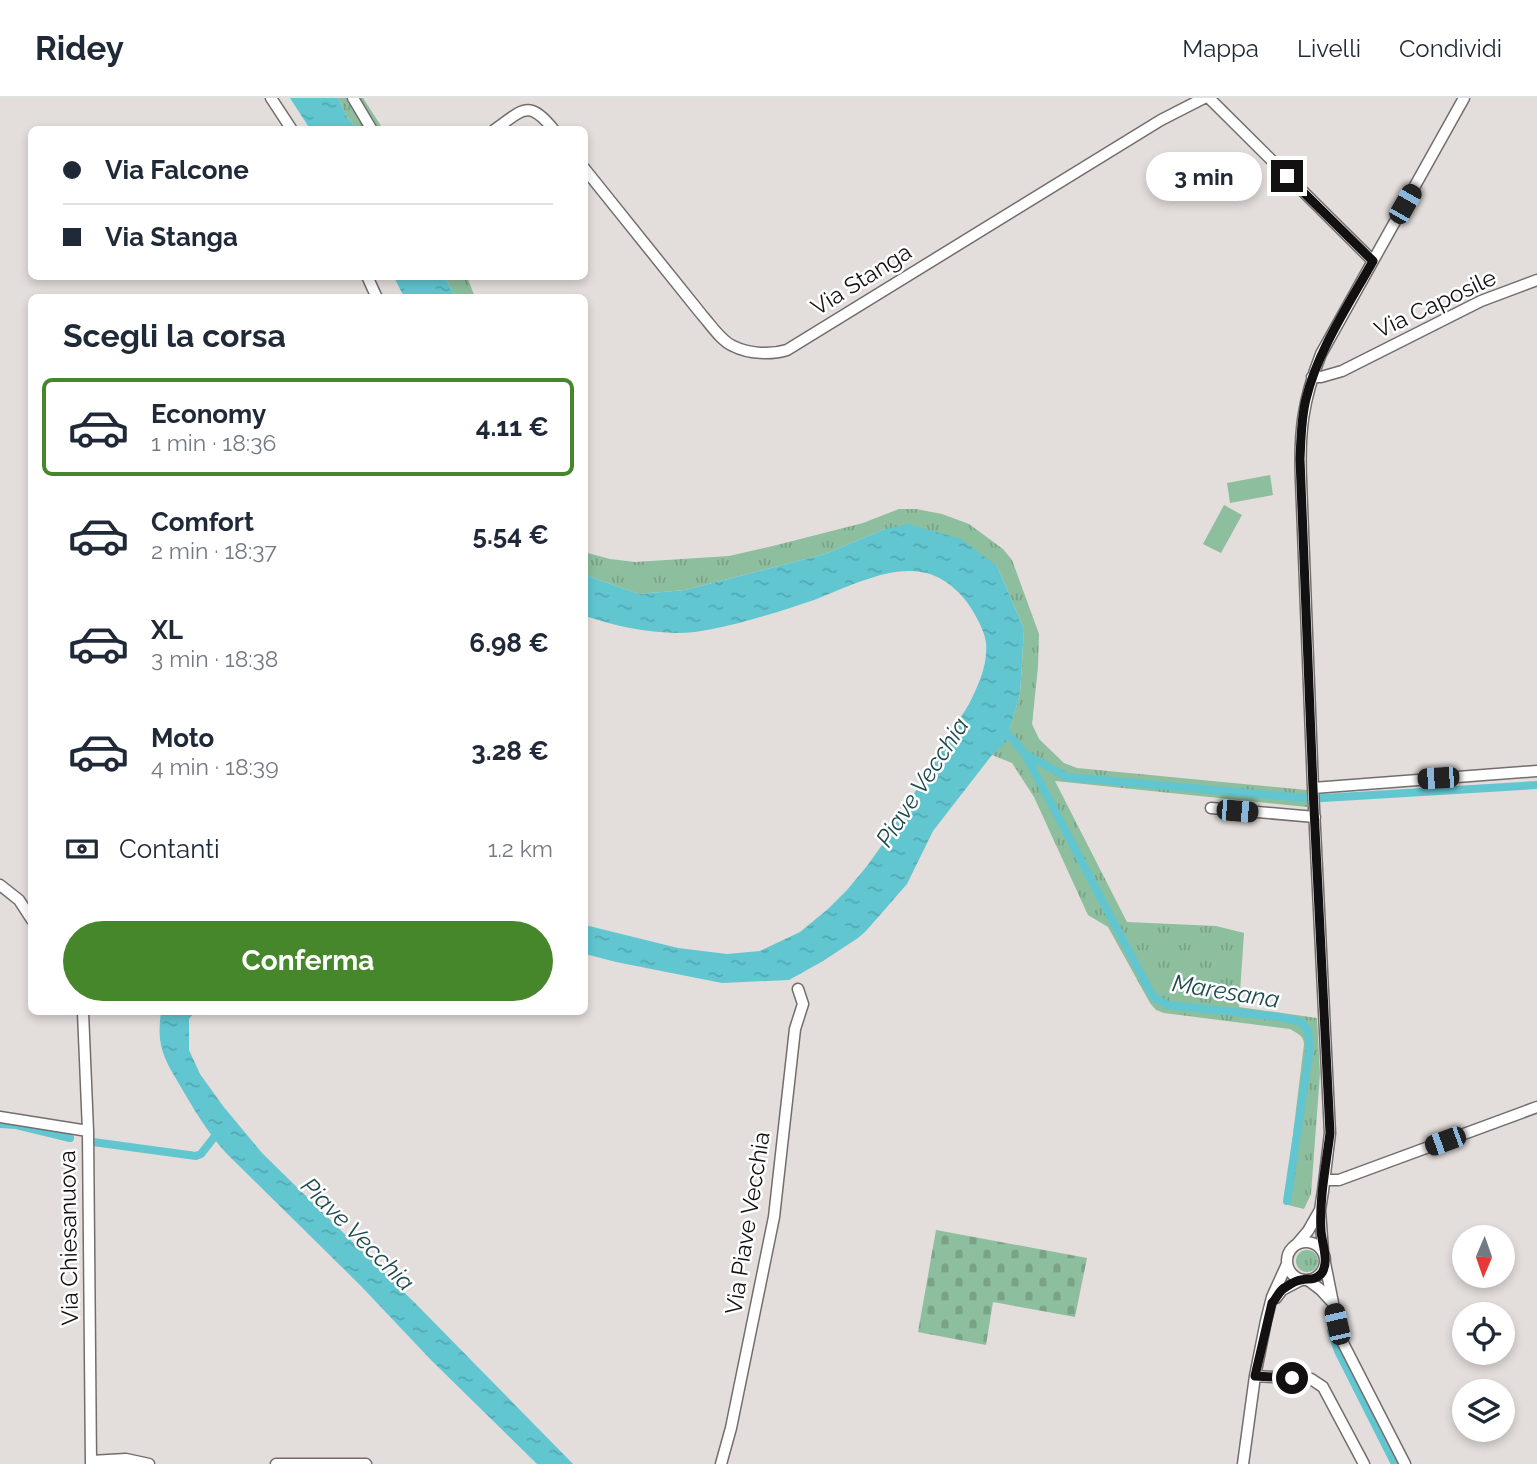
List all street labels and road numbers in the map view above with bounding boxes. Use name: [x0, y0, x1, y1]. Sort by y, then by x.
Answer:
street label: Via Stanga: [806, 238, 916, 320]
street label: Via Caposile: [1370, 263, 1500, 343]
street label: Via Piave Vecchia: [719, 1130, 775, 1316]
street label: Via Chiesanuova: [53, 1150, 83, 1326]

